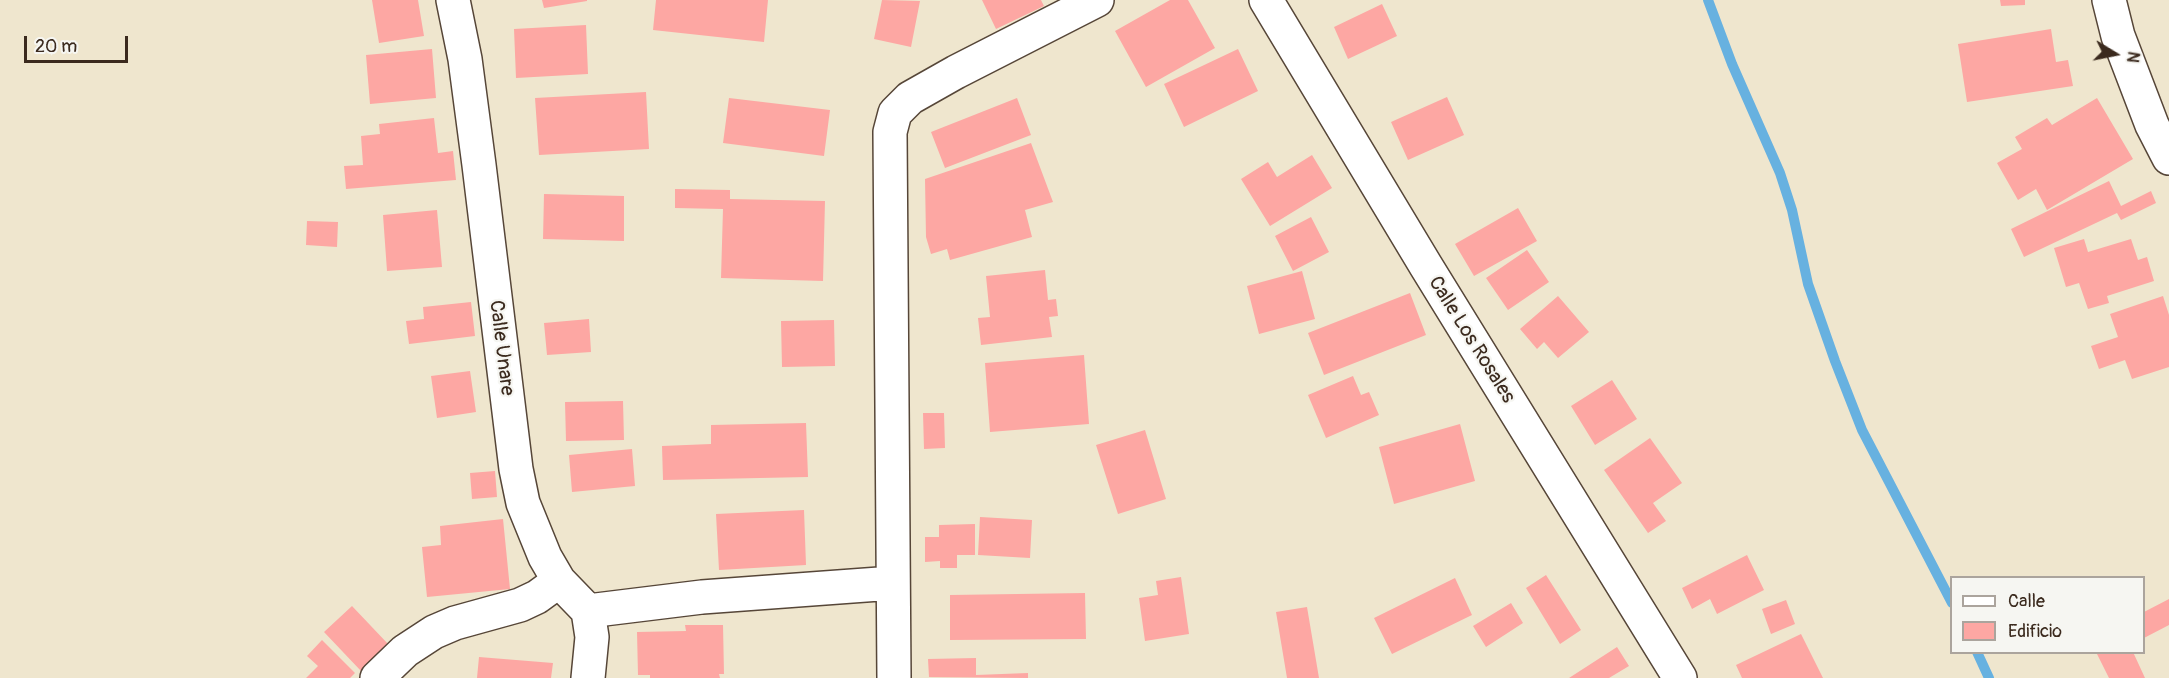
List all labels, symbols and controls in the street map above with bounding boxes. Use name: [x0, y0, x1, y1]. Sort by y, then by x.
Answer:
scale bar: [27, 24, 130, 62]
north arrow: [2085, 24, 2145, 84]
text: 20 m: [35, 35, 77, 58]
text: N: [2122, 50, 2144, 64]
street label: Calle Los Rosales: [1422, 272, 1520, 408]
street label: Calle Unare: [483, 299, 519, 397]
legend: [1950, 576, 2145, 654]
text: Calle: [2008, 590, 2045, 613]
text: Edificio: [2008, 620, 2062, 643]

